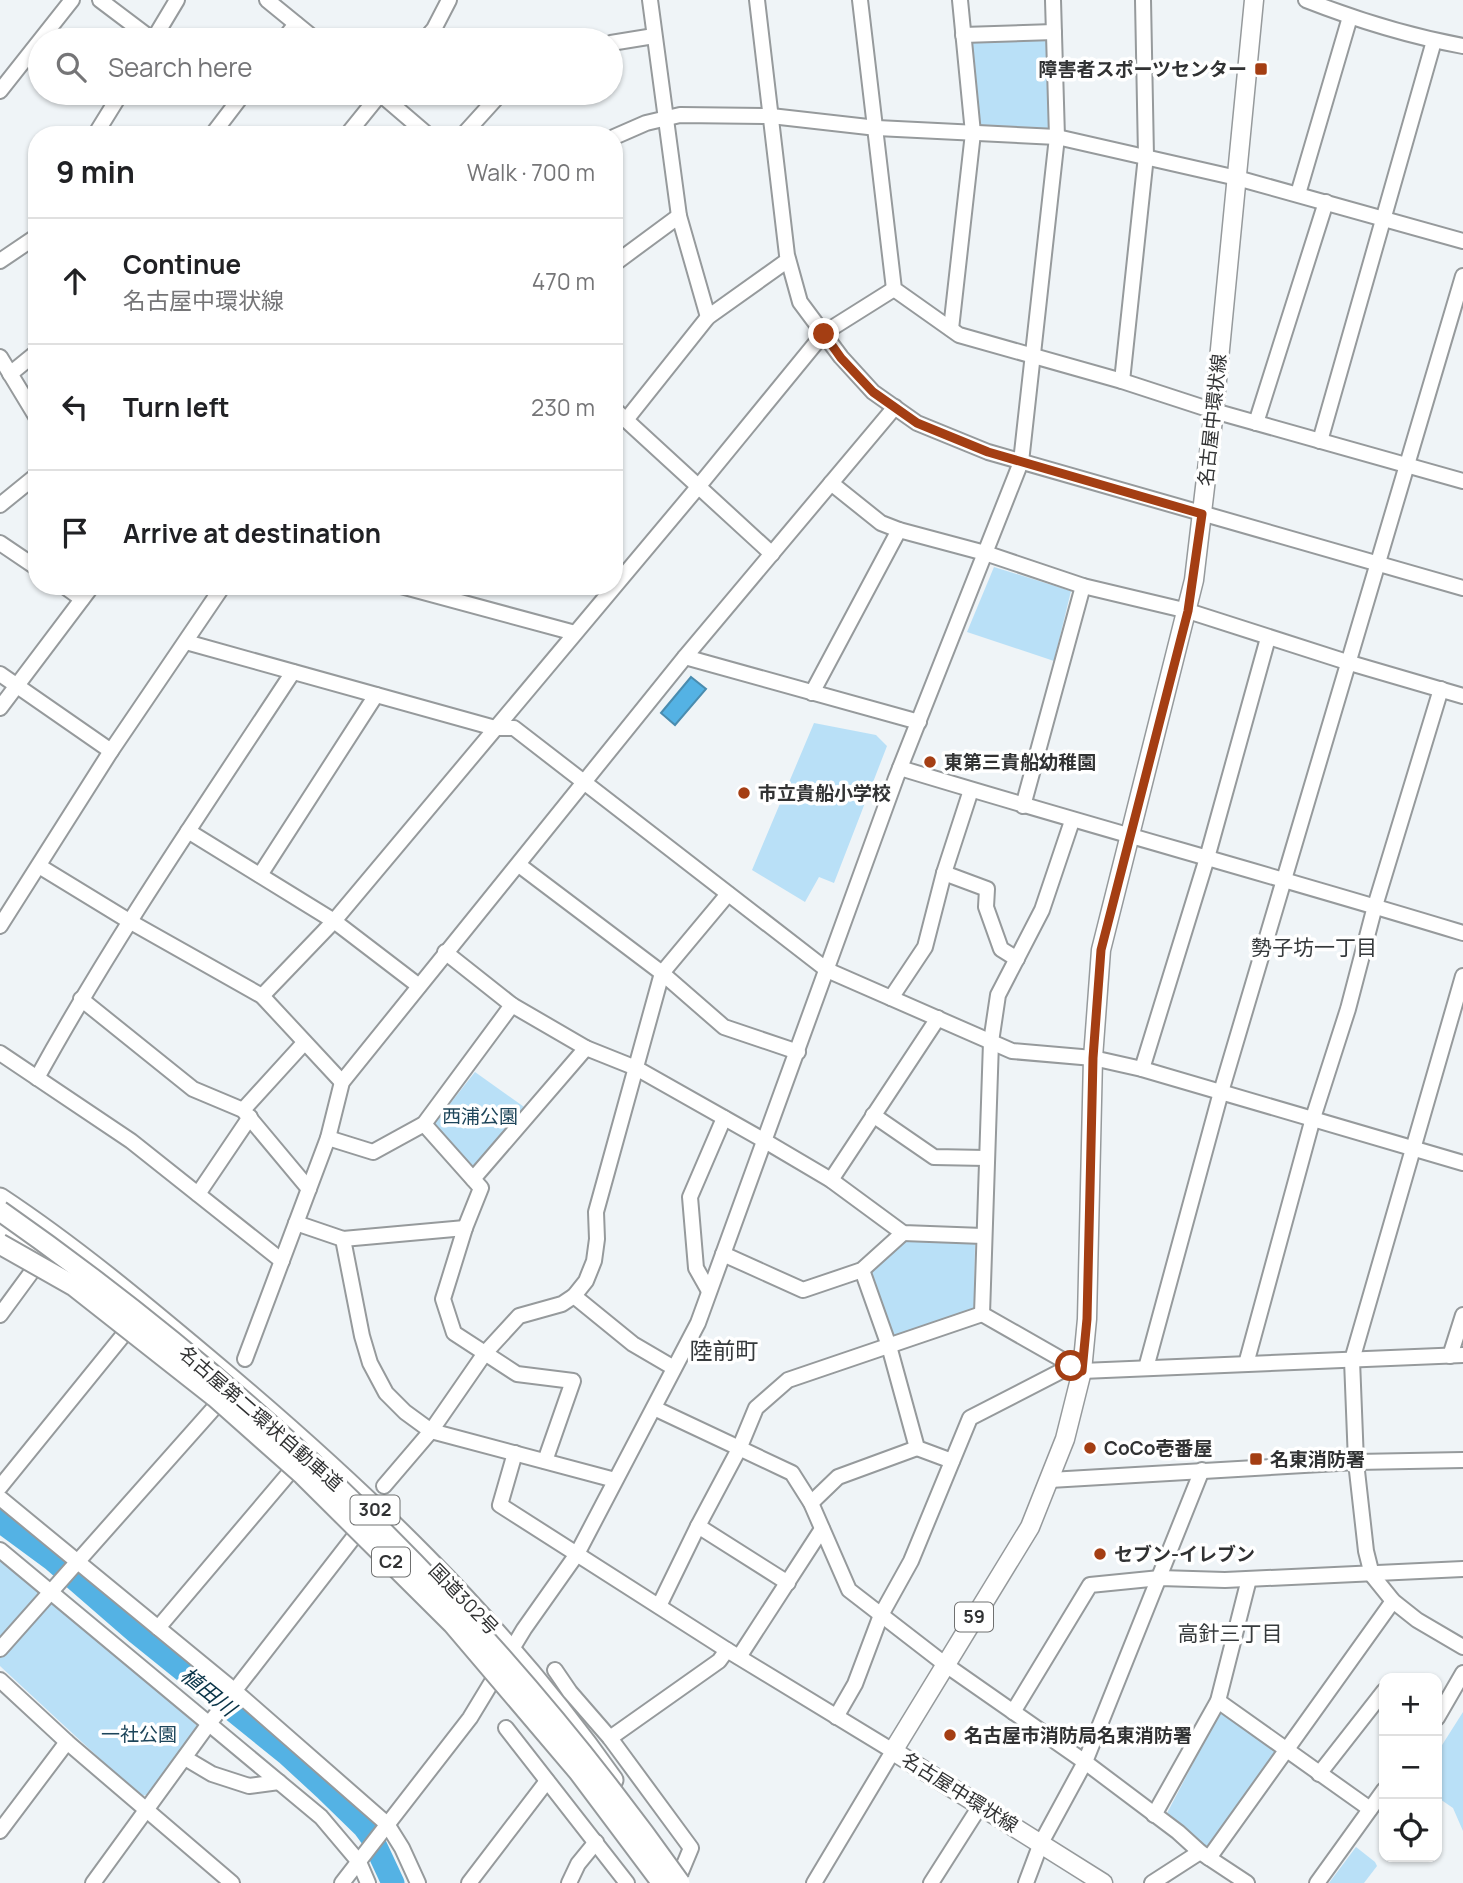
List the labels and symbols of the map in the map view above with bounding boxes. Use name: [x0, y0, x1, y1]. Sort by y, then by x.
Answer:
place label: 障害者スポーツセンター: [1038, 56, 1247, 82]
marker: 障害者スポーツセンター: [1253, 61, 1269, 77]
route end: [808, 318, 839, 349]
street label: 名古屋中環状線: [1192, 352, 1232, 488]
place label: 東第三貴船幼稚園: [944, 749, 1096, 775]
marker: 東第三貴船幼稚園: [922, 754, 938, 770]
place label: 市立貴船小学校: [758, 780, 891, 806]
marker: 市立貴船小学校: [736, 785, 752, 801]
district label: 勢子坊一丁目: [1251, 933, 1377, 961]
park label: 西浦公園: [442, 1103, 518, 1129]
district label: 陸前町: [690, 1334, 759, 1366]
street label: 名古屋第二環状自動車道: [174, 1340, 348, 1496]
route start: [1055, 1350, 1086, 1381]
place label: CoCo壱番屋: [1104, 1435, 1213, 1461]
marker: CoCo壱番屋: [1082, 1440, 1098, 1456]
place label: 名東消防署: [1270, 1446, 1365, 1472]
marker: 名東消防署: [1248, 1451, 1264, 1467]
road number: 302: [350, 1496, 400, 1525]
place label: セブン-イレブン: [1114, 1541, 1255, 1567]
marker: セブン-イレブン: [1092, 1546, 1108, 1562]
road number: C2: [372, 1548, 410, 1576]
street label: 国道302号: [423, 1558, 505, 1640]
road number: 59: [955, 1602, 993, 1632]
district label: 高針三丁目: [1178, 1619, 1283, 1647]
water label: 植田川: [175, 1661, 243, 1723]
park label: 一社公園: [101, 1721, 177, 1747]
place label: 名古屋市消防局名東消防署: [964, 1722, 1192, 1748]
marker: 名古屋市消防局名東消防署: [942, 1727, 958, 1743]
street label: 名古屋中環状線: [897, 1746, 1023, 1838]

